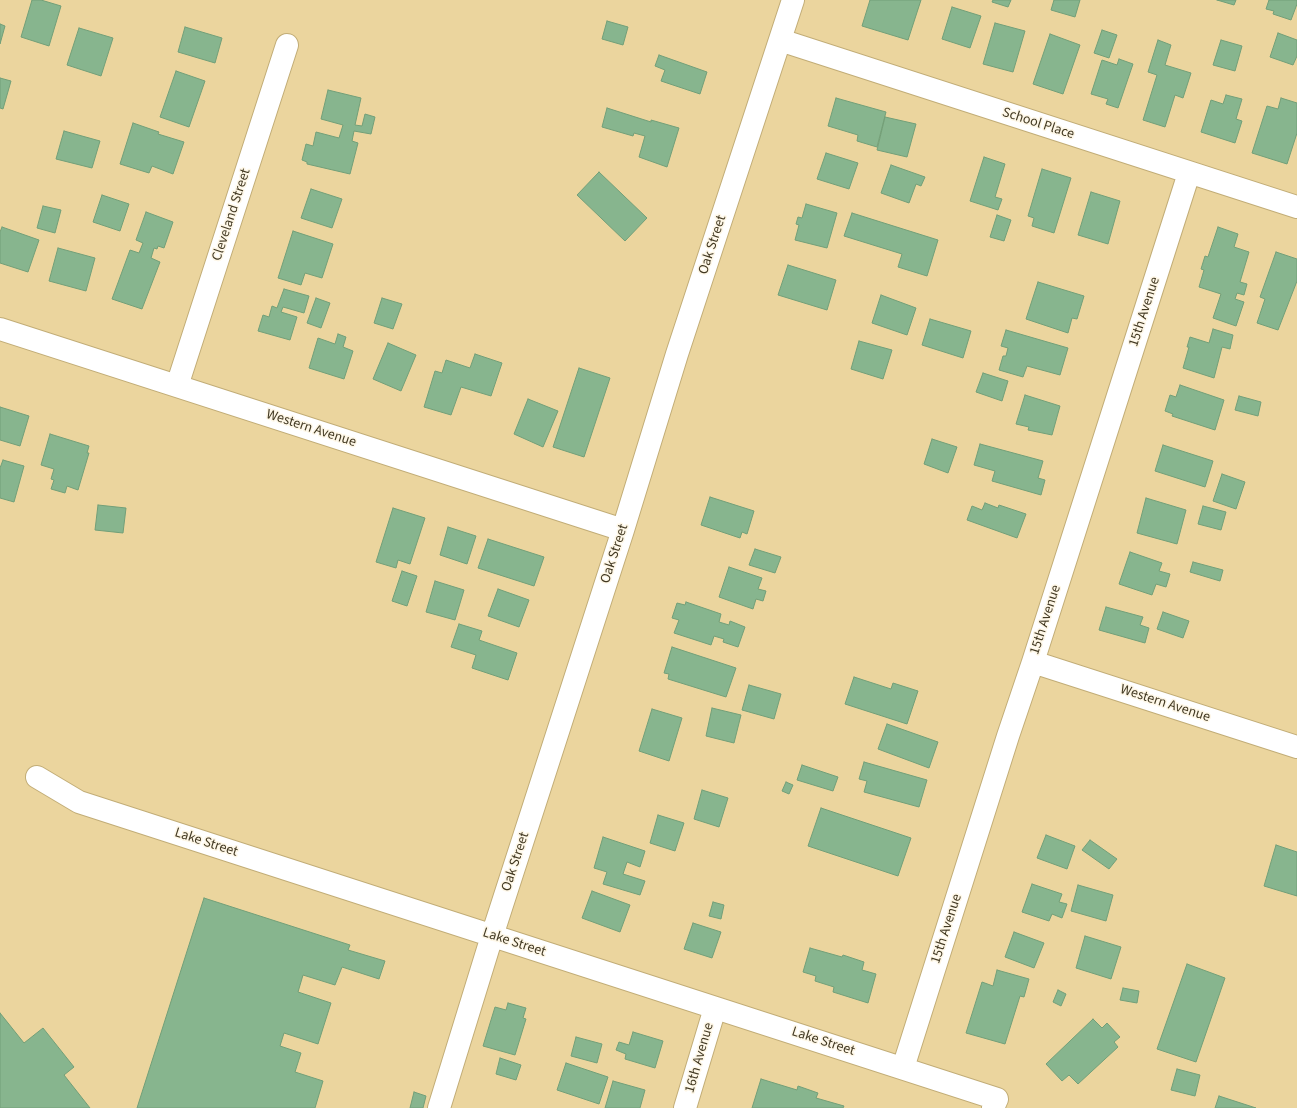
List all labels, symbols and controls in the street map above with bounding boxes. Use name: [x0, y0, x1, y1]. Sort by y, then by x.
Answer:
street label: School Place: [1000, 104, 1076, 144]
street label: Cleveland Street: [209, 167, 255, 263]
street label: Oak Street: [696, 213, 730, 277]
street label: 15th Avenue: [1126, 275, 1164, 349]
street label: Western Avenue: [264, 407, 358, 451]
street label: Oak Street: [598, 522, 632, 586]
street label: 15th Avenue: [1027, 583, 1065, 657]
street label: Western Avenue: [1118, 682, 1212, 726]
street label: Lake Street: [172, 825, 240, 861]
street label: Oak Street: [499, 830, 533, 894]
street label: 15th Avenue: [928, 892, 966, 966]
street label: Lake Street: [480, 925, 548, 961]
street label: 16th Avenue: [682, 1021, 718, 1095]
street label: Lake Street: [789, 1024, 857, 1060]

